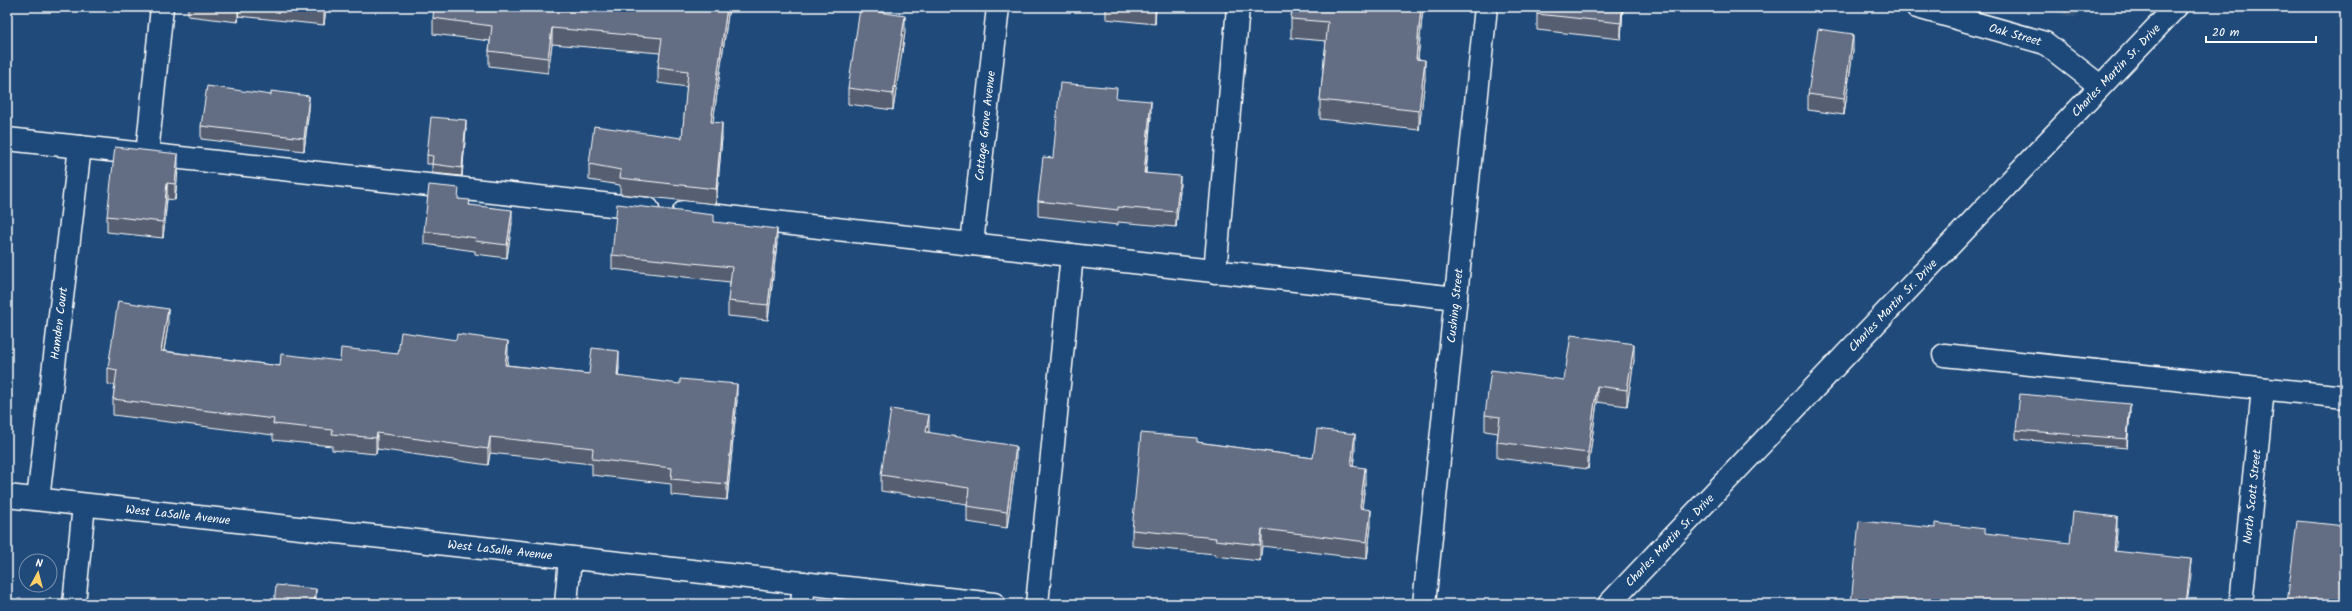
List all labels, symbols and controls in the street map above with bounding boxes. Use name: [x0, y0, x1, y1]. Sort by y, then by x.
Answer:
street label: Oak Street: [1987, 18, 2044, 51]
scale bar: [2206, 18, 2316, 44]
street label: Charles Martin Sr. Drive: [2067, 19, 2165, 121]
text: 20 m: [2212, 23, 2240, 42]
street label: Cottage Grove Avenue: [969, 69, 1001, 182]
street label: Charles Martin Sr. Drive: [1844, 254, 1942, 356]
street label: Cushing Street: [1442, 267, 1468, 344]
street label: Hamden Court: [45, 286, 73, 361]
street label: North Scott Street: [2238, 448, 2266, 545]
street label: Charles Martin Sr. Drive: [1621, 489, 1719, 591]
street label: West LaSalle Avenue: [125, 500, 232, 530]
street label: West LaSalle Avenue: [447, 535, 554, 565]
north arrow: [18, 553, 58, 593]
text: N: [35, 555, 44, 573]

